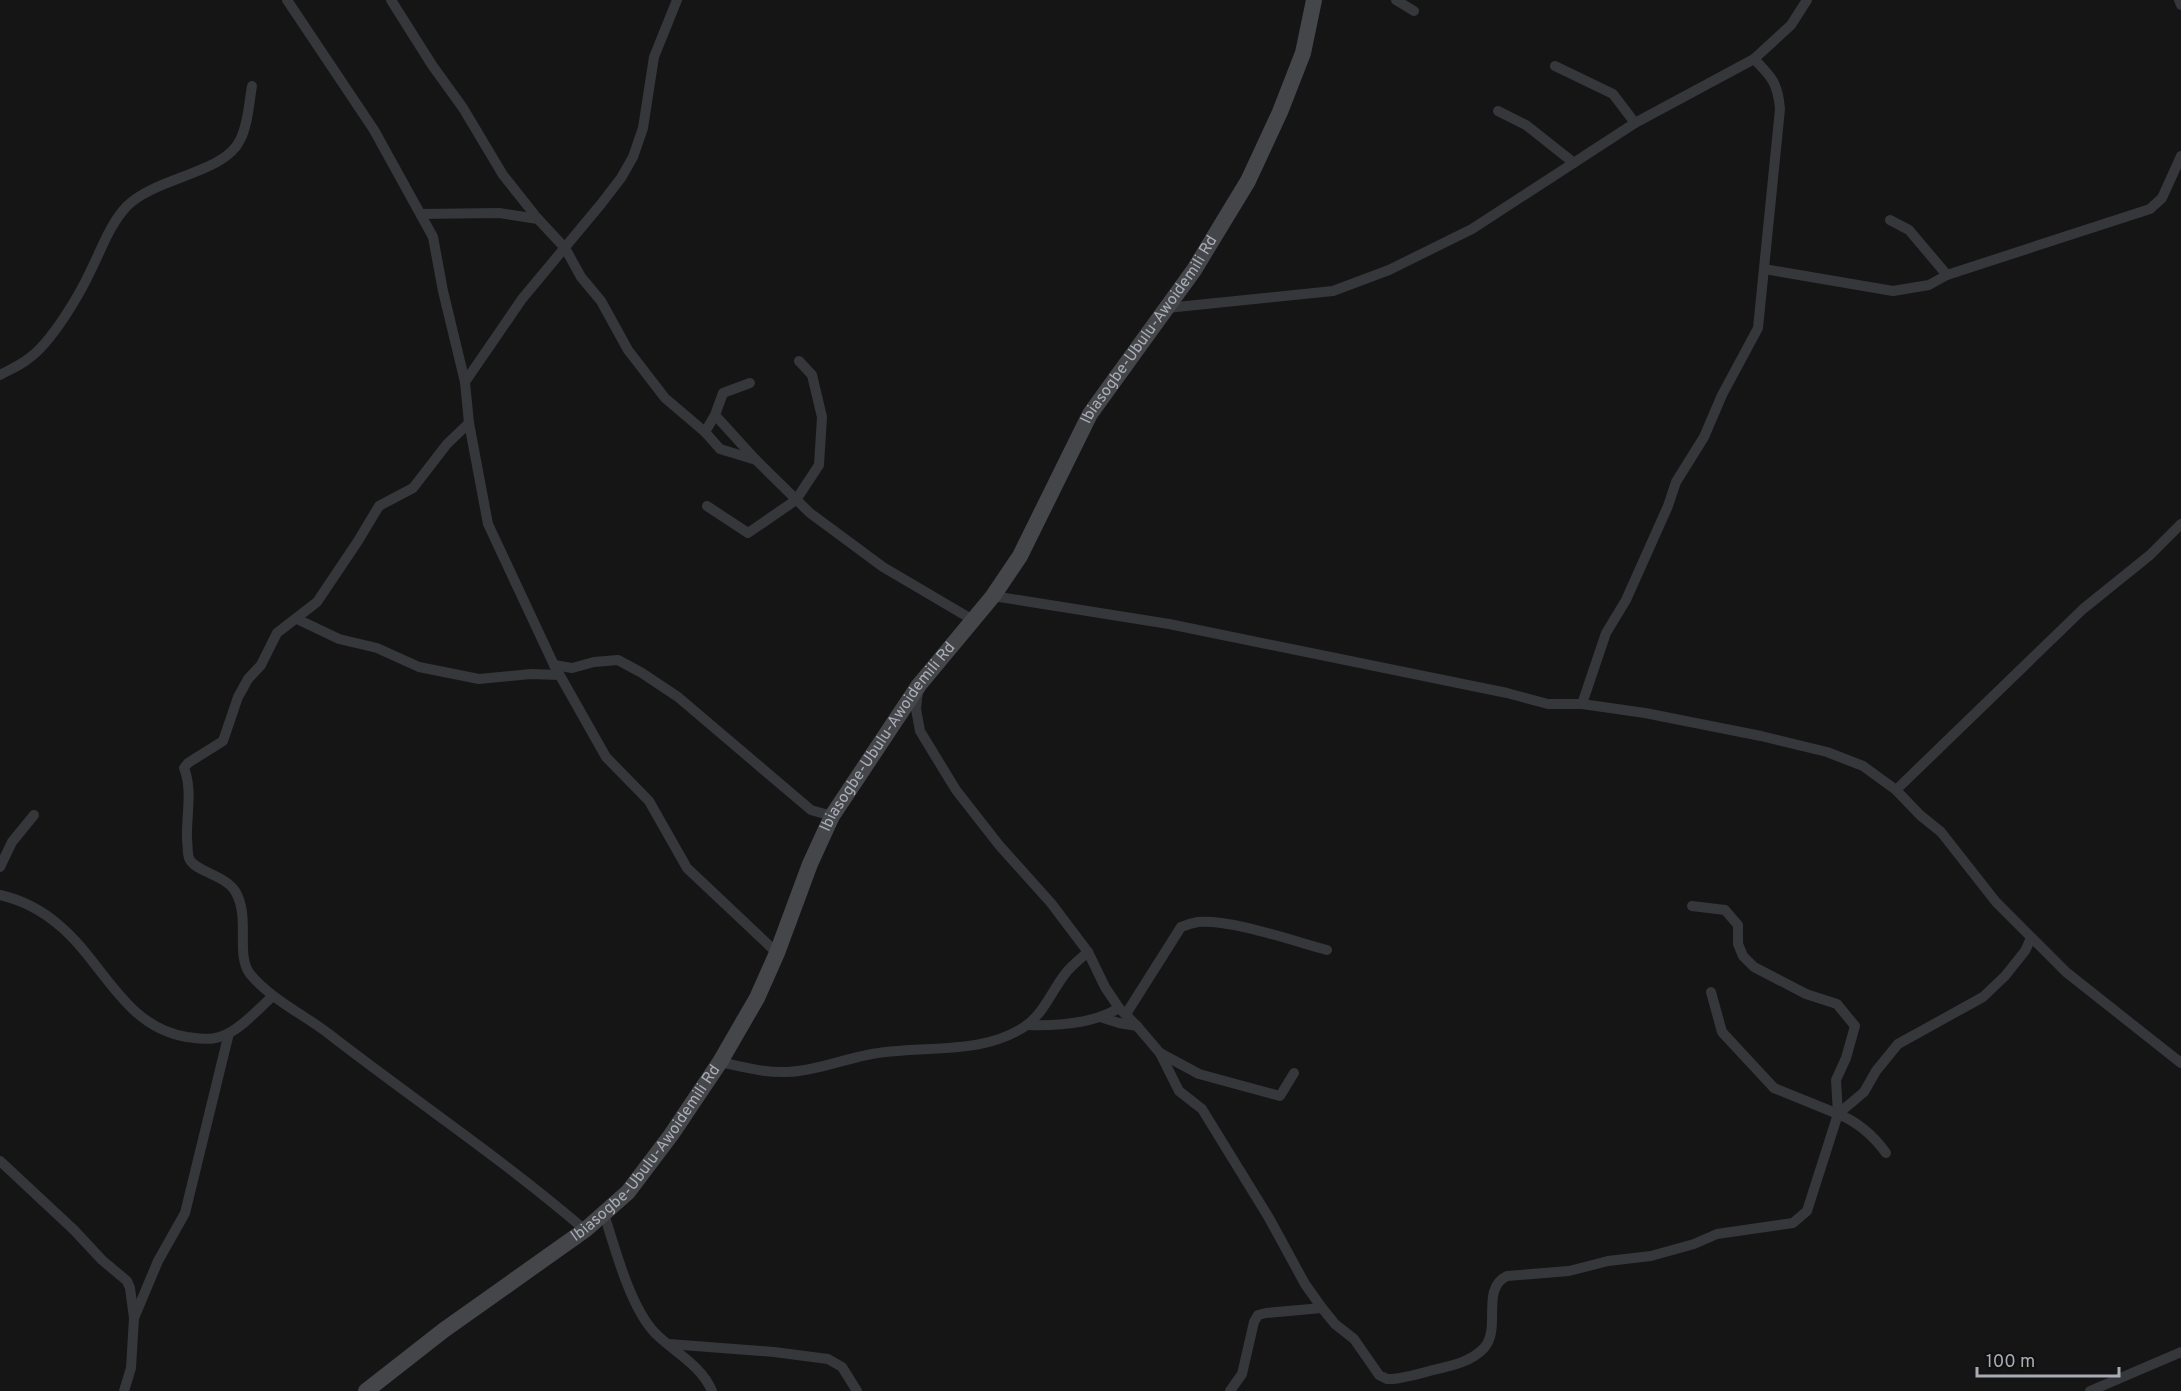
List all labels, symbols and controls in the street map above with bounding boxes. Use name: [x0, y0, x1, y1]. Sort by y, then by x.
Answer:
street label: Ibiasogbe-Ubulu-Awoidemili Rd: [1077, 232, 1222, 427]
street label: Ibiasogbe-Ubulu-Awoidemili Rd: [816, 638, 960, 835]
street label: Ibiasogbe-Ubulu-Awoidemili Rd: [567, 1061, 725, 1247]
scale bar: [1977, 1340, 2120, 1378]
text: 100 m: [1986, 1351, 2035, 1374]

